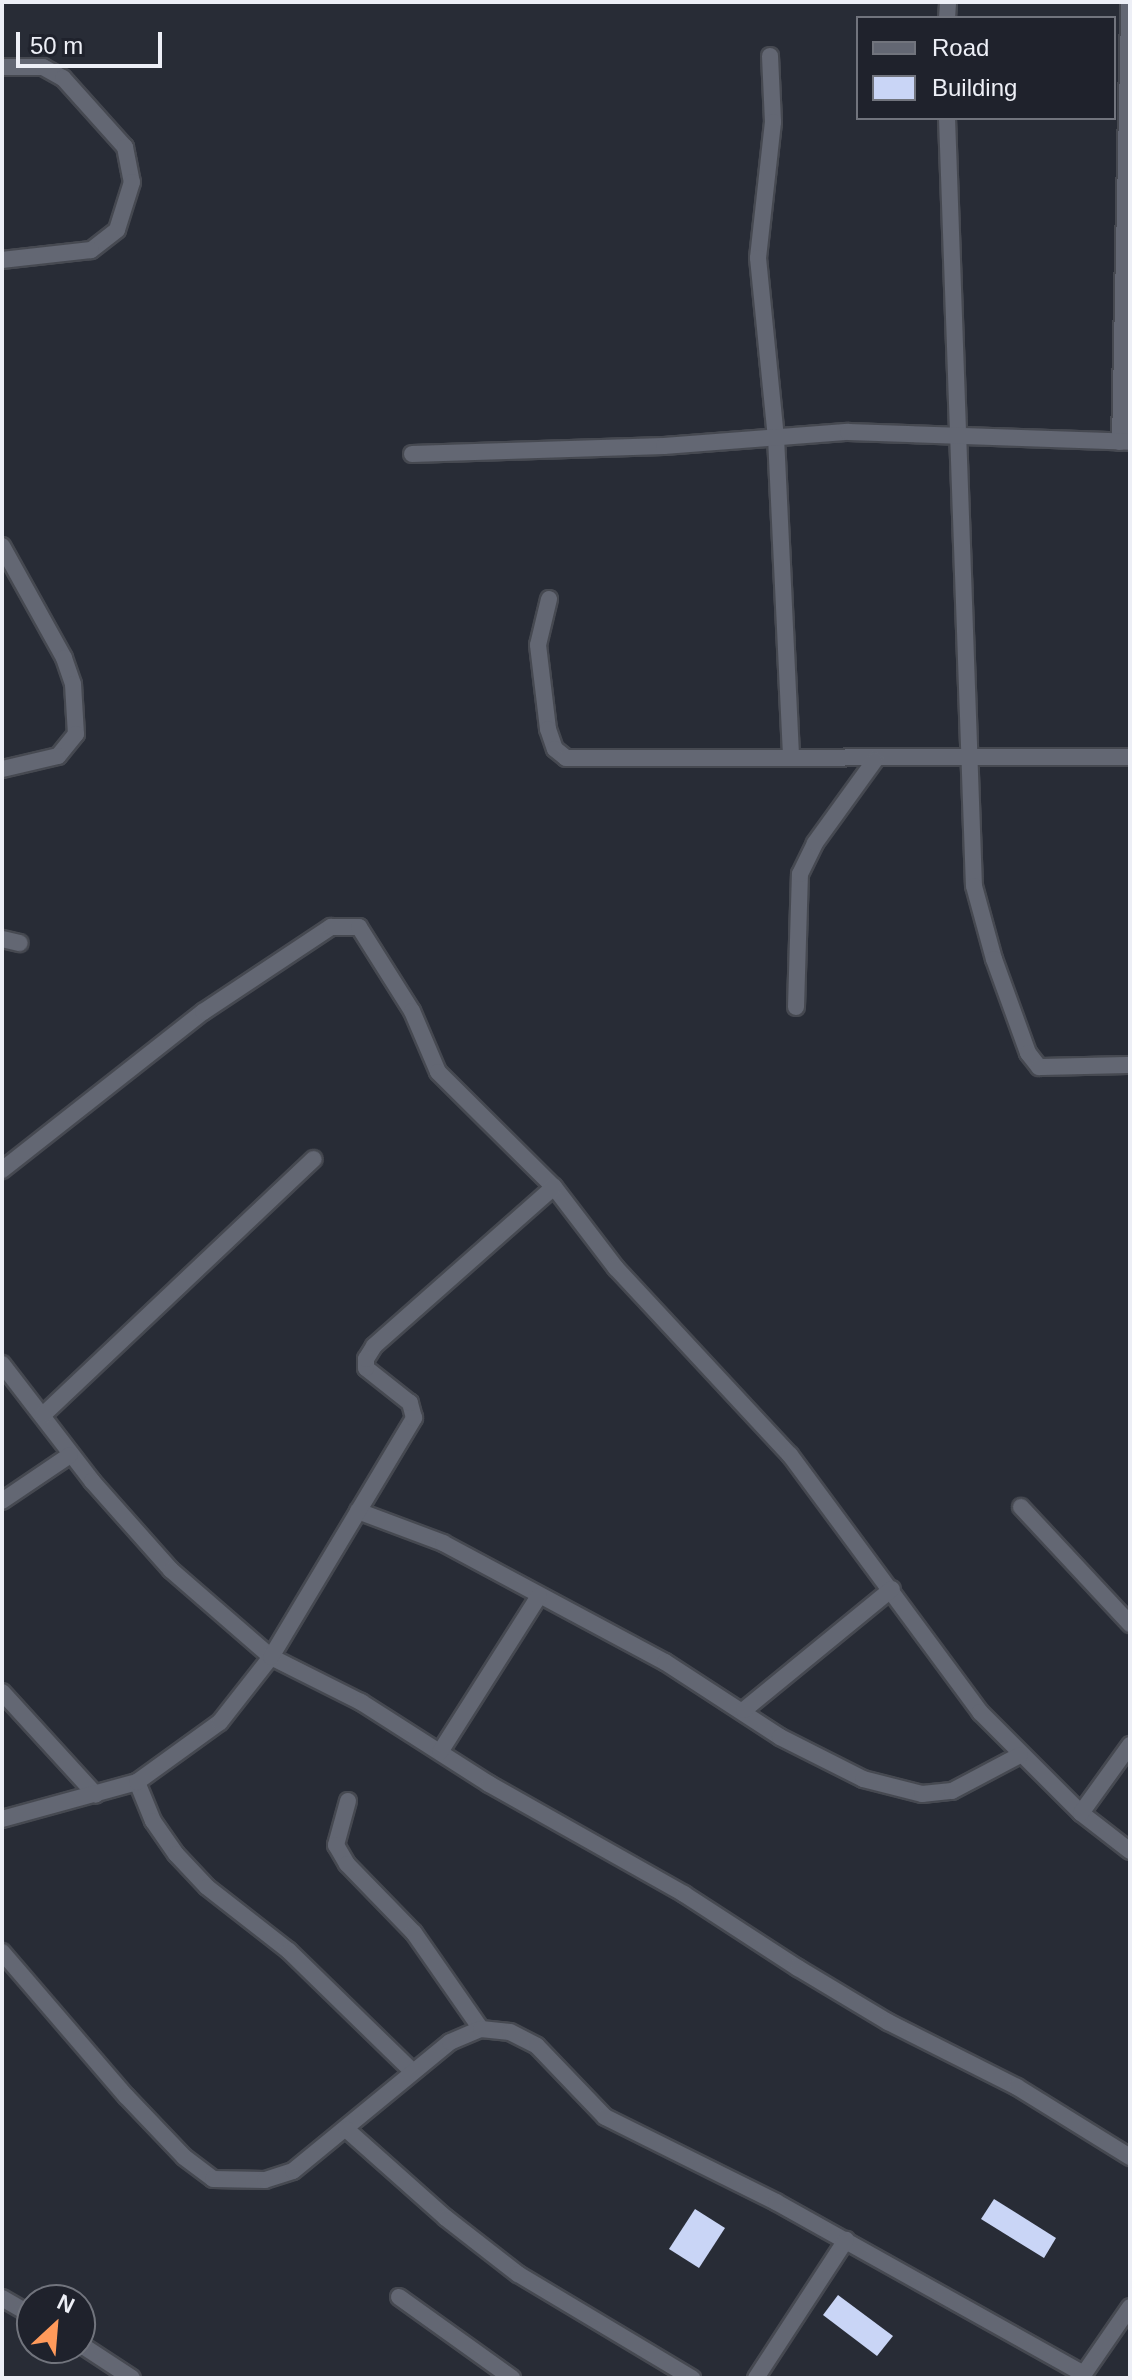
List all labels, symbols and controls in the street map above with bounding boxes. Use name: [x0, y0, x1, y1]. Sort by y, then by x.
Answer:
scale bar: [20, 16, 166, 66]
legend: [856, 16, 1116, 120]
text: 50 m: [30, 32, 83, 59]
text: Road: [932, 34, 989, 61]
text: Building: [932, 74, 1017, 101]
north arrow: [16, 2284, 96, 2364]
text: N: [53, 2289, 78, 2318]

